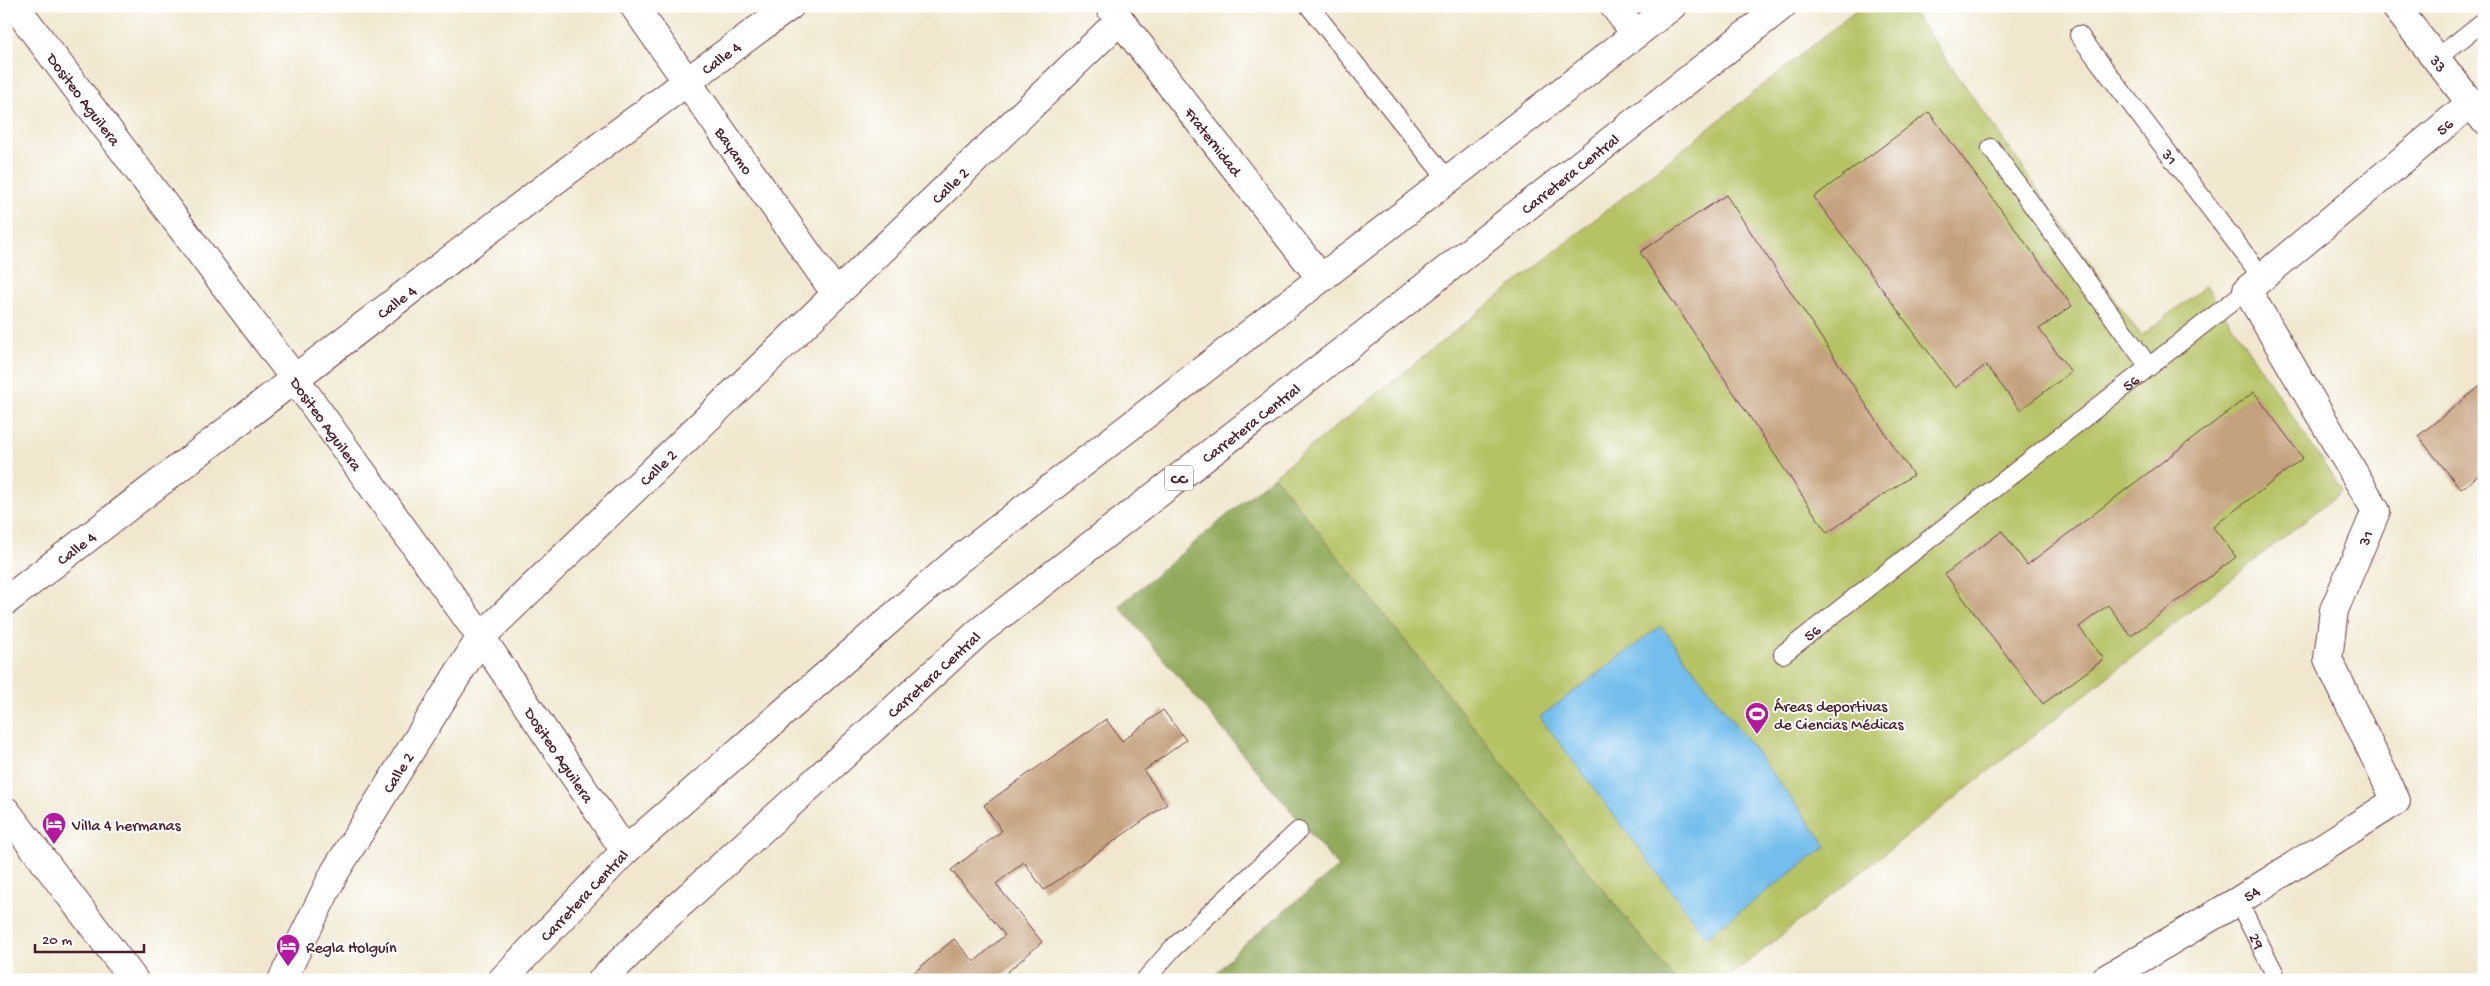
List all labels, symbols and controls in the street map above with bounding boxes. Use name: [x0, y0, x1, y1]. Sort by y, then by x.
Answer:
street label: Calle 4: [699, 39, 746, 81]
street label: Dositeo Aguilera: [40, 50, 123, 152]
street label: 33: [2423, 52, 2449, 77]
street label: Fraternidad: [1178, 104, 1245, 183]
street label: 56: [2433, 115, 2459, 141]
street label: Bayamo: [708, 124, 755, 179]
street label: Carretera Central: [1519, 131, 1624, 220]
street label: 31: [2155, 146, 2180, 170]
street label: Calle 2: [929, 165, 975, 210]
street label: Calle 4: [375, 283, 422, 325]
street label: 56: [2120, 371, 2145, 397]
street label: Dositeo Aguilera: [283, 374, 365, 477]
street label: Carretera Central: [1199, 381, 1306, 469]
street label: Calle 2: [637, 447, 682, 492]
road number: CC: [1165, 466, 1193, 490]
street label: 31: [2356, 528, 2380, 550]
street label: Calle 4: [55, 529, 102, 571]
street label: 56: [1801, 621, 1827, 647]
street label: Carretera Central: [885, 629, 986, 724]
place label: Áreas deportivas de Ciencias Médicas: [1774, 698, 1904, 736]
sports icon: Áreas deportivas de Ciencias Médicas: [1744, 701, 1770, 735]
street label: Dositeo Aguilera: [518, 704, 597, 809]
street label: Calle 2: [380, 750, 420, 798]
hotel icon: Villa 4 hermanas: [41, 811, 67, 845]
place label: Villa 4 hermanas: [71, 818, 182, 837]
street label: Carretera Central: [538, 847, 634, 947]
street label: 54: [2241, 883, 2265, 908]
scale bar: [35, 921, 144, 953]
street label: 29: [2243, 930, 2267, 953]
text: 20 m: [42, 932, 72, 950]
hotel icon: Regla Holguín: [275, 933, 301, 967]
place label: Regla Holguín: [306, 940, 397, 959]

